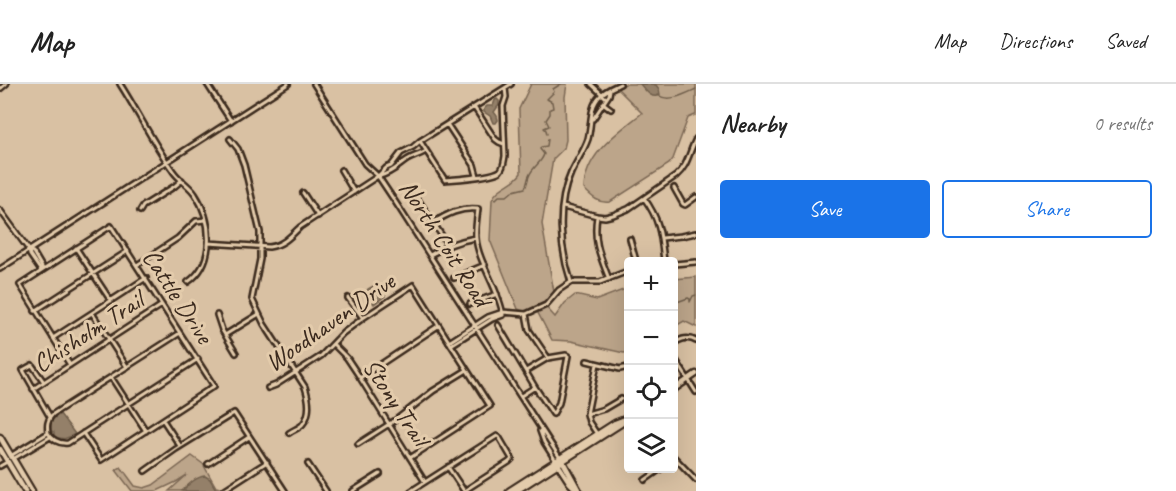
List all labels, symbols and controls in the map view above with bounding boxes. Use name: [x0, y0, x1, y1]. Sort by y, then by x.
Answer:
text: Map: [30, 24, 73, 59]
text: Map: [934, 28, 966, 54]
text: Directions: [999, 28, 1072, 54]
text: Saved: [1105, 28, 1146, 54]
text: Nearby: [720, 107, 785, 140]
text: 0 results: [1093, 111, 1152, 136]
street label: North Coit Road: [392, 173, 500, 316]
button: Save: [720, 180, 930, 238]
button: Share: [942, 180, 1152, 238]
street label: Cattle Drive: [135, 242, 222, 352]
map controls: [624, 257, 678, 473]
button: +: [624, 257, 678, 311]
street label: Woodhaven Drive: [259, 264, 403, 379]
street label: Chisholm Trail: [26, 281, 153, 380]
button: −: [624, 311, 678, 365]
street label: Stony Trail: [356, 352, 439, 456]
button: locate: [624, 365, 678, 419]
button: layers: [624, 419, 678, 473]

